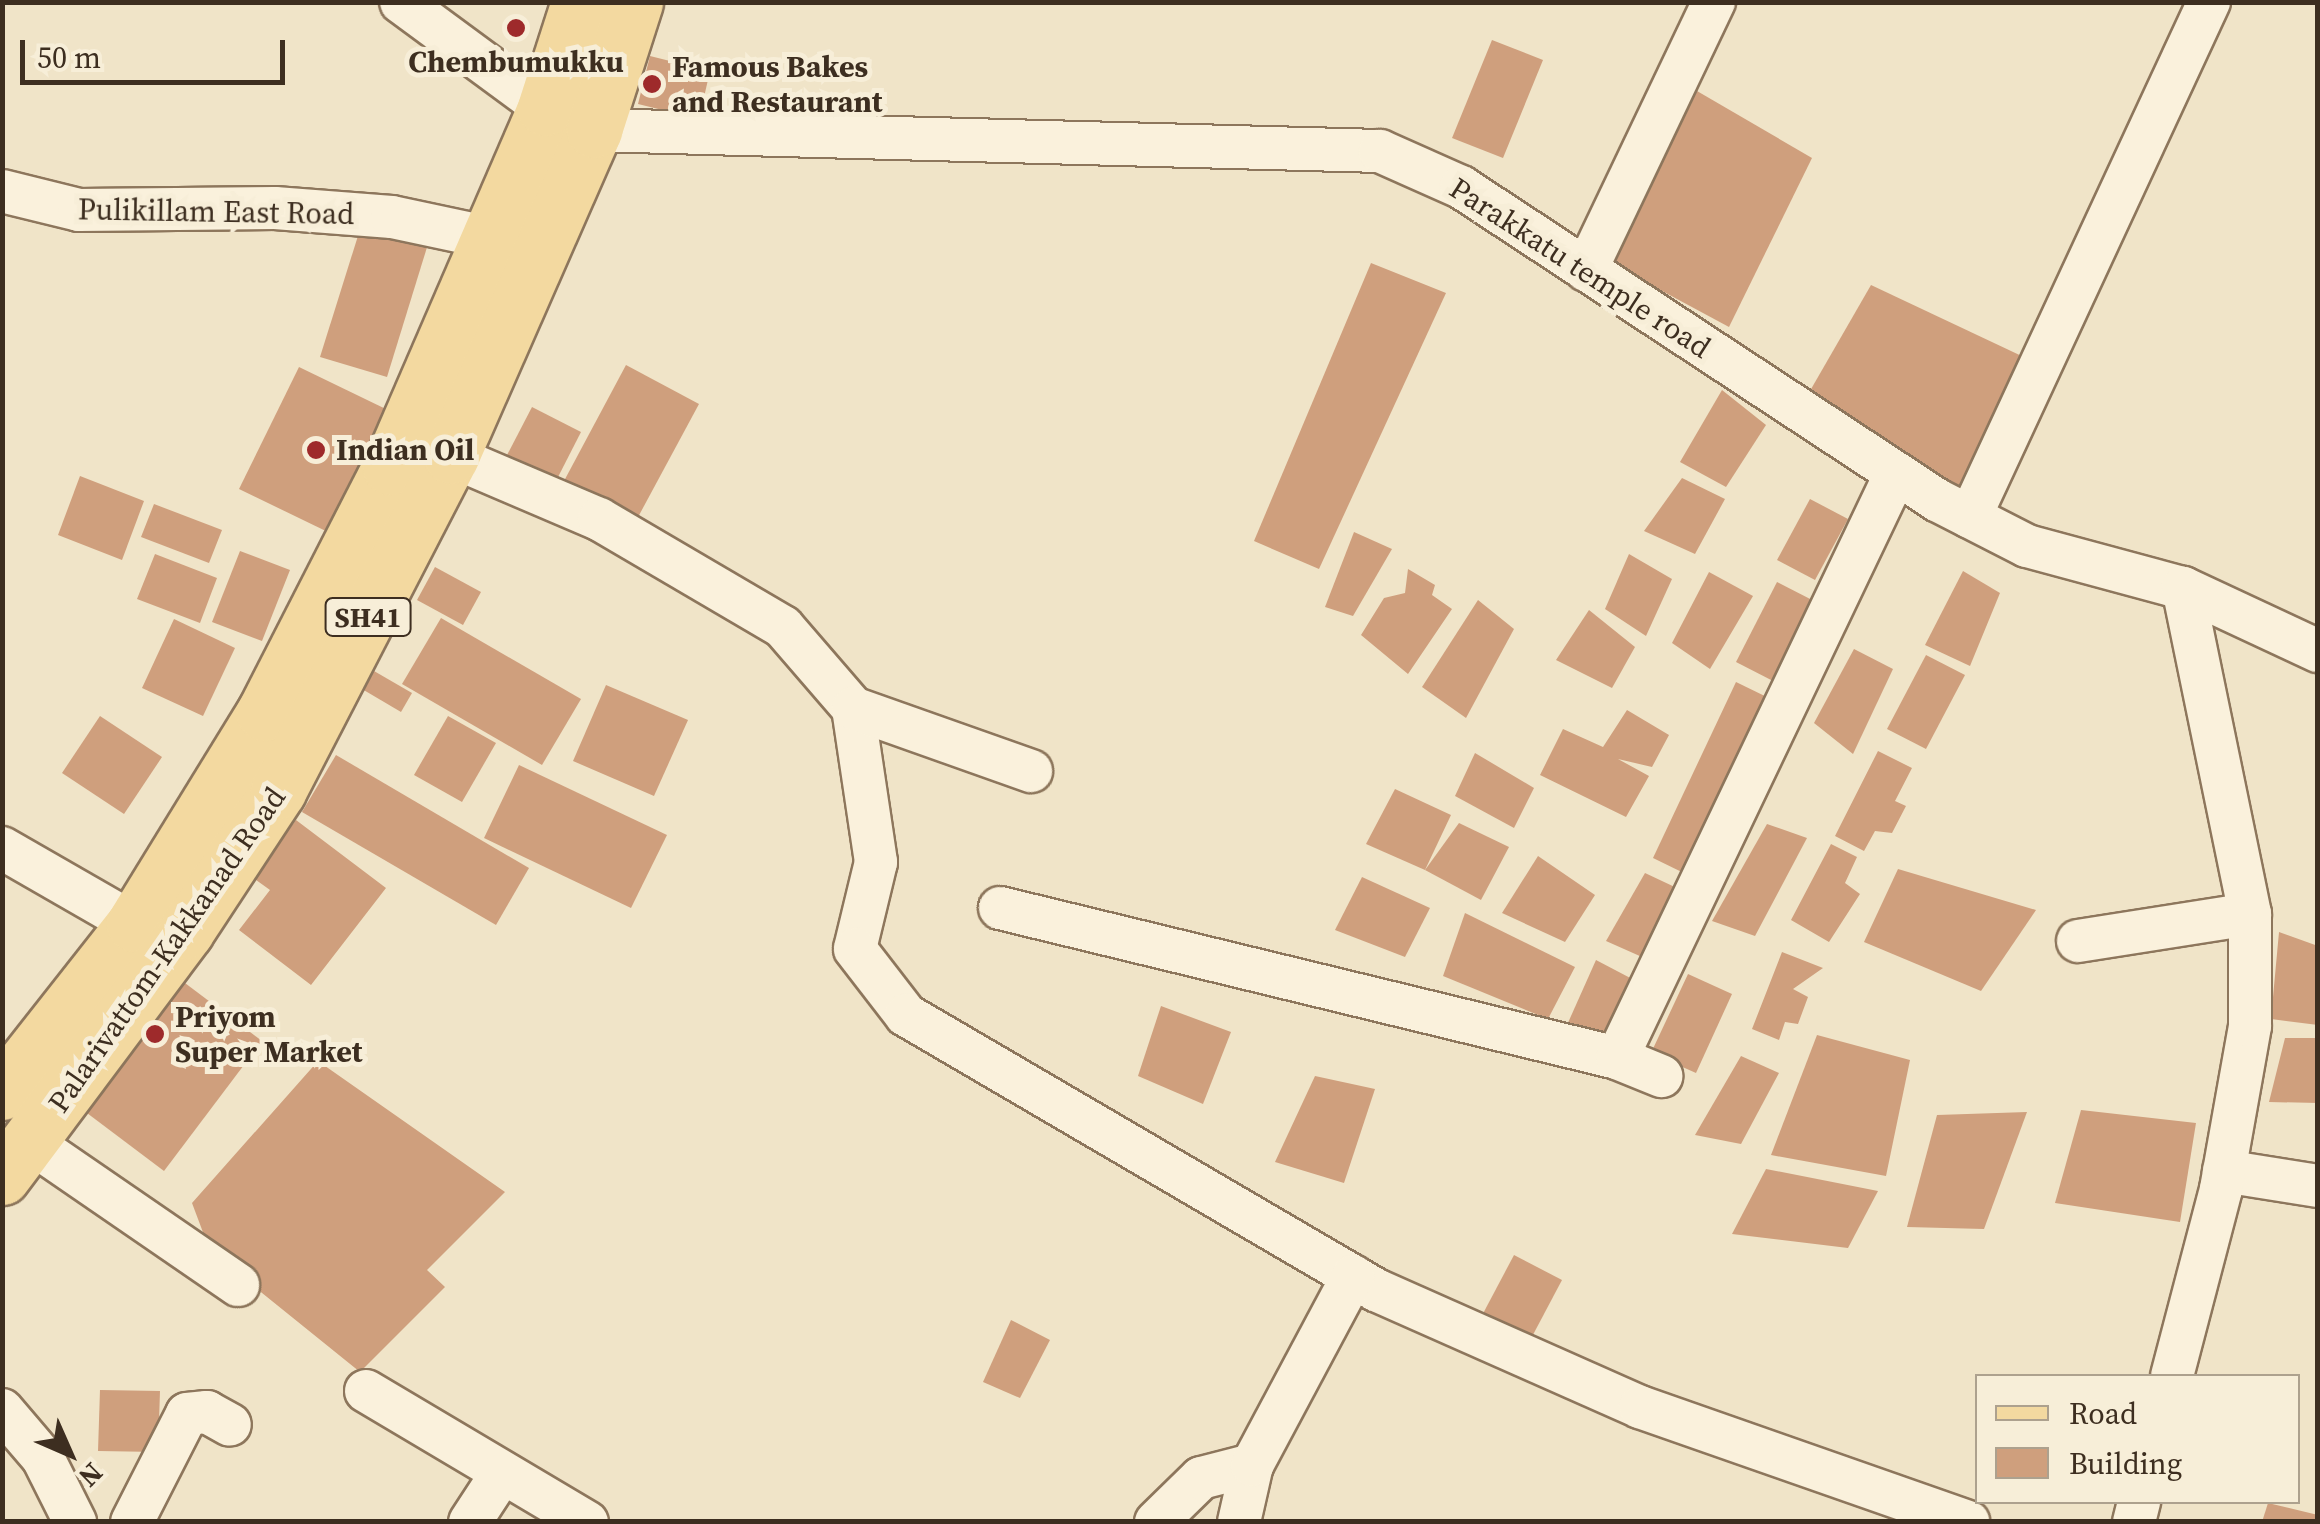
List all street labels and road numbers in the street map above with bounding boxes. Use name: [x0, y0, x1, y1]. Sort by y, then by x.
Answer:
street label: Parakkatu temple road: [1443, 170, 1717, 366]
street label: Pulikillam East Road: [78, 192, 354, 232]
road number: SH41: [323, 594, 413, 640]
street label: Palarivattom-Kakkanad Road: [41, 780, 293, 1120]

